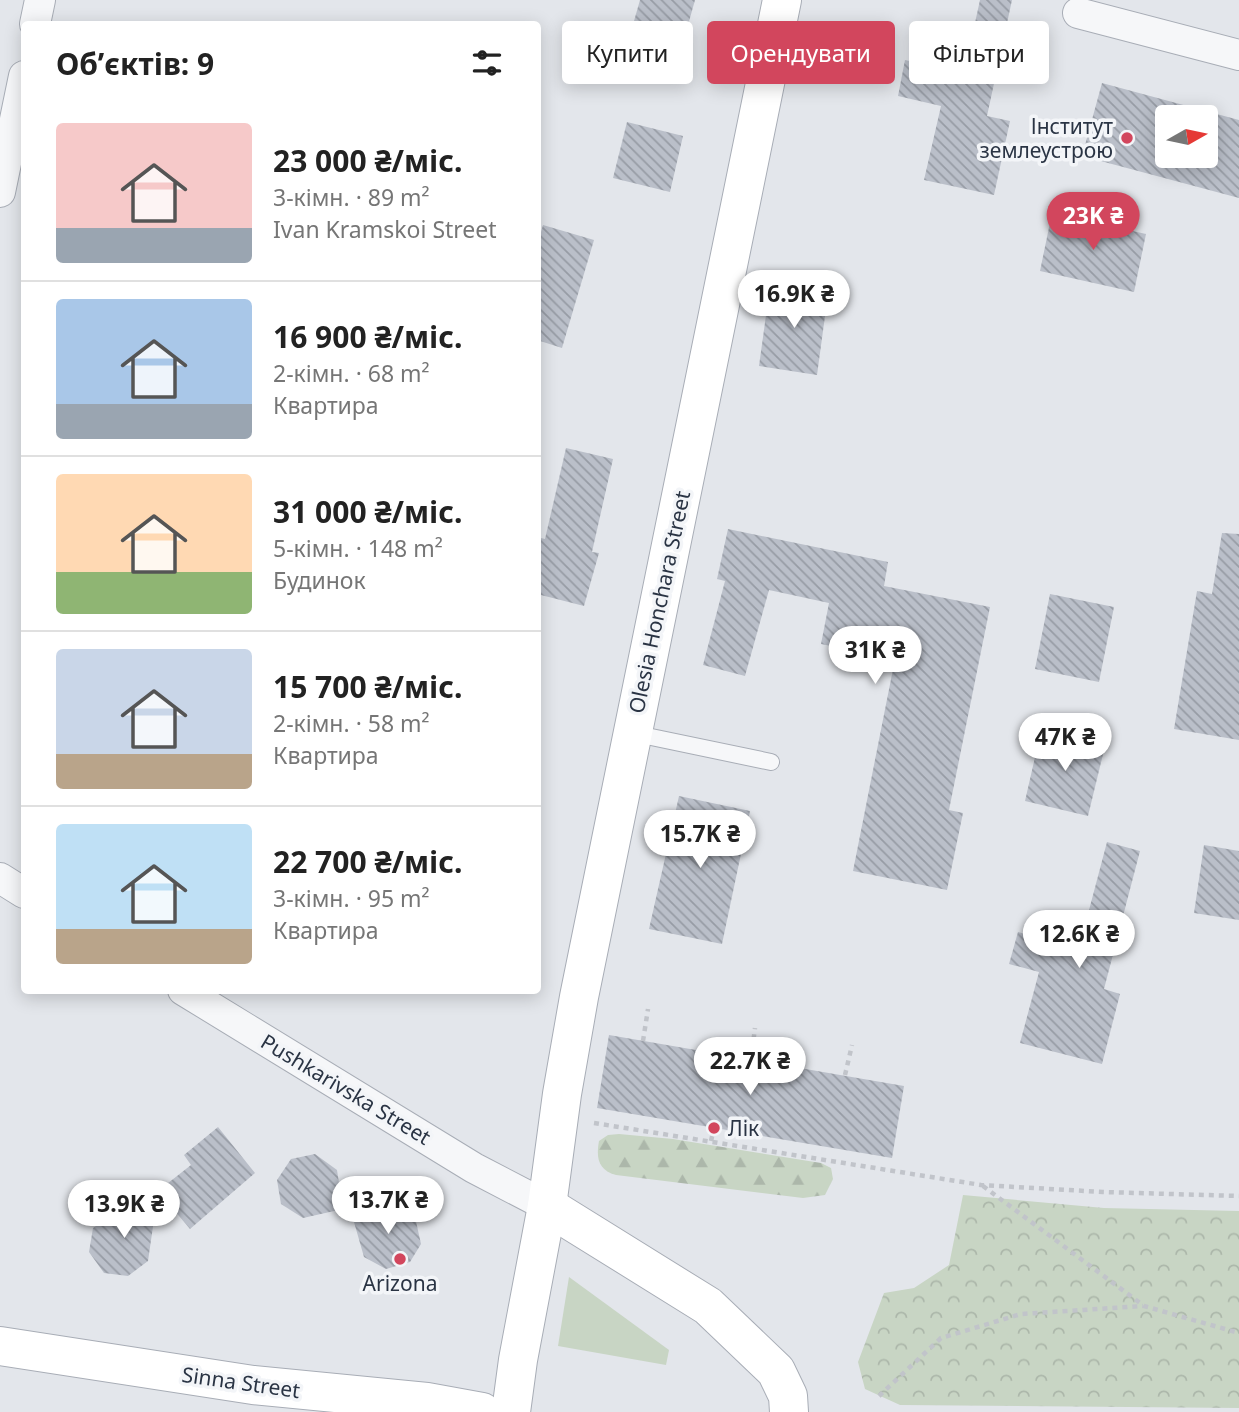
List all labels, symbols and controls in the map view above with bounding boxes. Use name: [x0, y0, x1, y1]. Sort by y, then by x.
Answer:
chip: Купити: [562, 21, 693, 84]
chip: Орендувати: [707, 21, 895, 84]
chip: Фільтри: [909, 21, 1049, 84]
text: Об’єктів: 9: [56, 43, 214, 84]
icon: filters: [468, 44, 506, 82]
north arrow: [1155, 105, 1218, 168]
map controls: [1155, 105, 1218, 168]
place label: Інститут землеустрою: [980, 112, 1113, 164]
marker: Інститут землеустрою: [1119, 130, 1135, 146]
text: 23 000 ₴/міс.: [273, 140, 463, 181]
icon: home: [112, 151, 196, 235]
text: 3-кімн. · 89 m²: [273, 181, 430, 213]
pin: 23K ₴: [1044, 192, 1142, 252]
text: 23K ₴: [1063, 199, 1123, 231]
text: Ivan Kramskoi Street: [273, 213, 497, 245]
pin: 16.9K ₴: [729, 270, 859, 330]
text: 16.9K ₴: [754, 277, 834, 309]
text: 16 900 ₴/міс.: [273, 316, 463, 357]
icon: home: [112, 327, 196, 411]
text: 2-кімн. · 68 m²: [273, 357, 430, 389]
text: Квартира: [273, 389, 379, 421]
street label: Olesia Honchara Street: [622, 488, 696, 716]
text: 31 000 ₴/міс.: [273, 491, 463, 532]
icon: home: [112, 502, 196, 586]
text: 5-кімн. · 148 m²: [273, 532, 443, 564]
text: Будинок: [273, 564, 366, 596]
pin: 31K ₴: [826, 626, 924, 686]
text: 31K ₴: [845, 633, 905, 665]
text: 15 700 ₴/міс.: [273, 666, 463, 707]
icon: home: [112, 677, 196, 761]
text: 2-кімн. · 58 m²: [273, 707, 430, 739]
pin: 47K ₴: [1016, 714, 1114, 773]
text: 47K ₴: [1035, 720, 1095, 752]
text: Квартира: [273, 739, 379, 771]
pin: 15.7K ₴: [635, 810, 765, 870]
text: 15.7K ₴: [660, 817, 740, 849]
text: 22 700 ₴/міс.: [273, 841, 463, 882]
icon: home: [112, 852, 196, 936]
text: 3-кімн. · 95 m²: [273, 882, 430, 914]
pin: 12.6K ₴: [1014, 911, 1144, 970]
text: Квартира: [273, 914, 379, 946]
text: 12.6K ₴: [1039, 917, 1119, 949]
street label: Pushkarivska Street: [256, 1027, 437, 1151]
pin: 22.7K ₴: [685, 1038, 815, 1097]
text: 22.7K ₴: [710, 1044, 790, 1076]
place label: Лік: [728, 1114, 759, 1142]
marker: Лік: [706, 1120, 722, 1136]
pin: 13.7K ₴: [323, 1176, 453, 1236]
pin: 13.9K ₴: [59, 1180, 189, 1240]
text: 13.7K ₴: [348, 1183, 428, 1215]
text: 13.9K ₴: [84, 1187, 164, 1219]
marker: Arizona: [392, 1251, 408, 1267]
place label: Arizona: [363, 1269, 437, 1297]
street label: Sinna Street: [180, 1360, 302, 1404]

